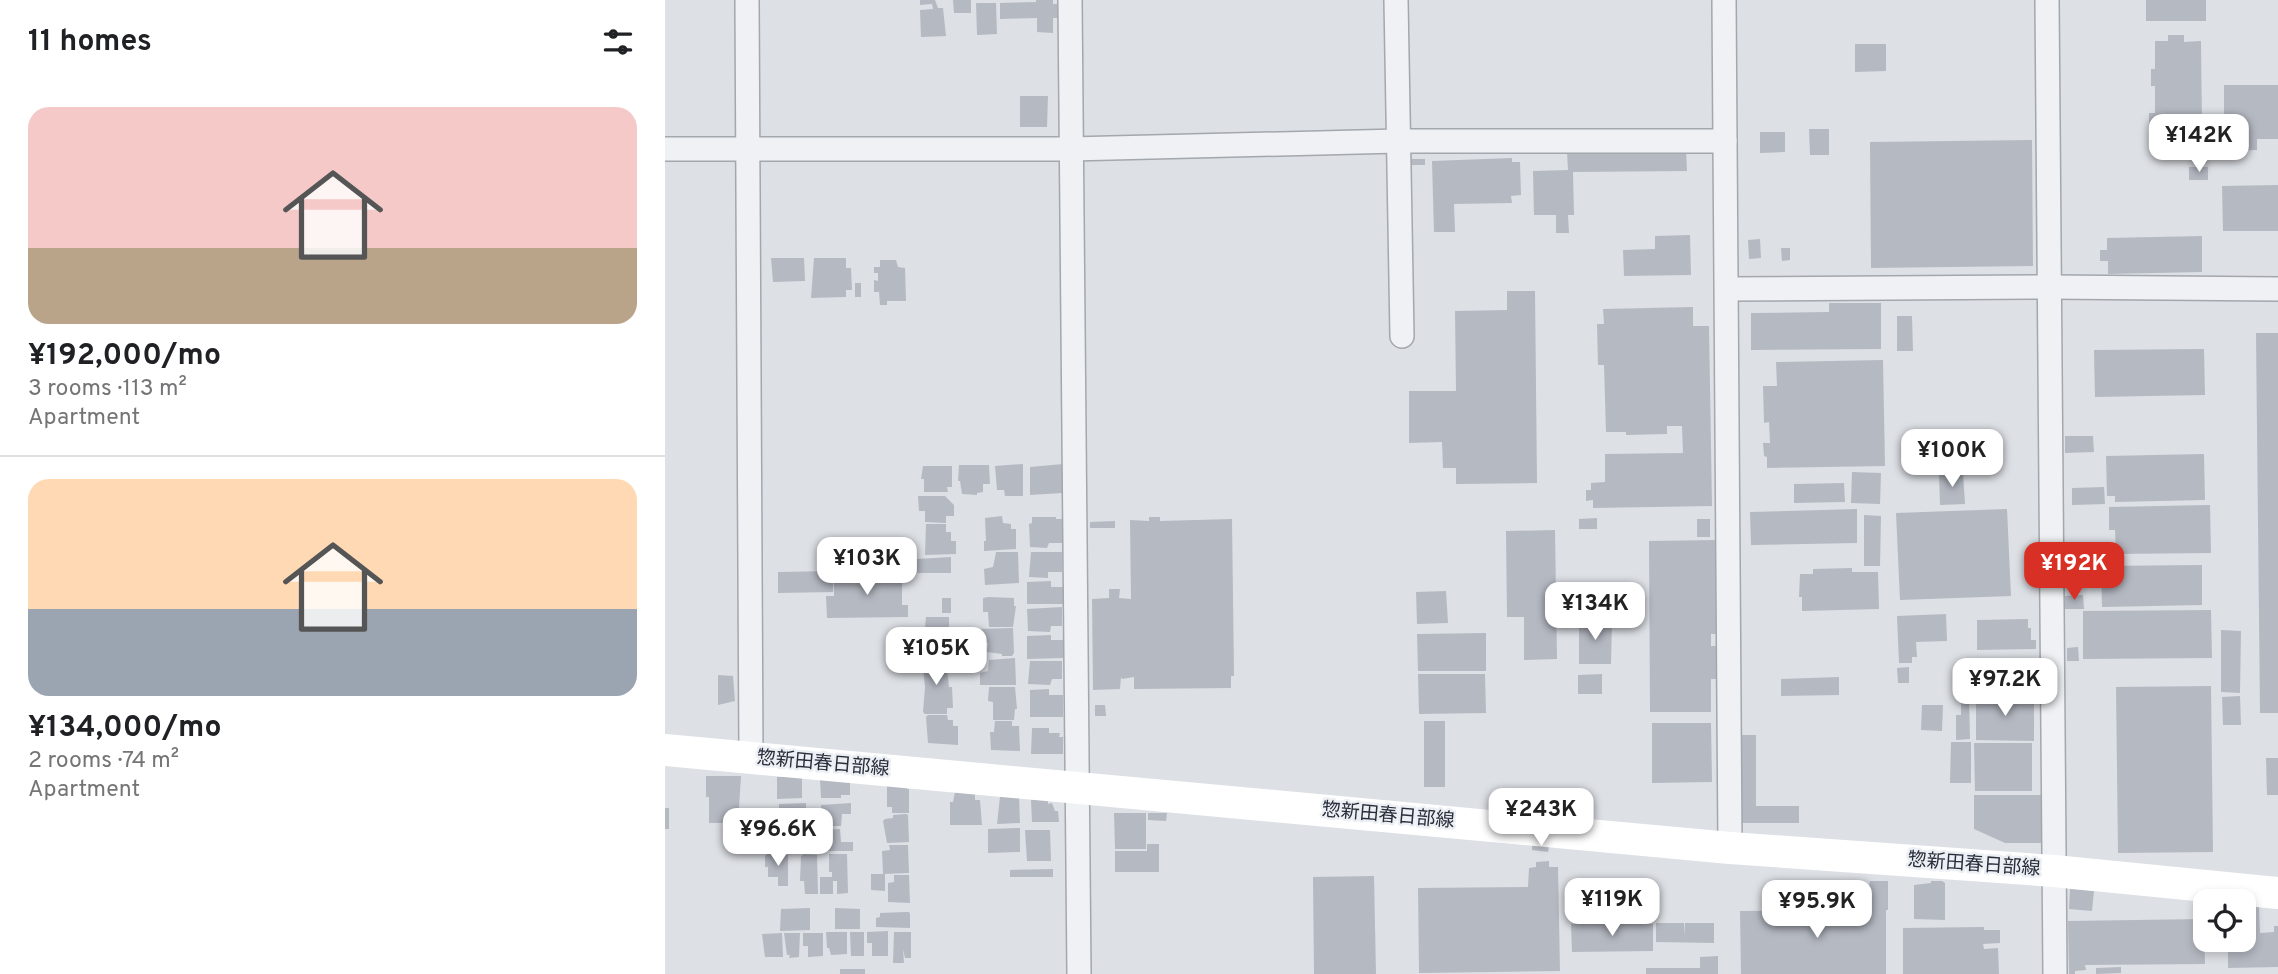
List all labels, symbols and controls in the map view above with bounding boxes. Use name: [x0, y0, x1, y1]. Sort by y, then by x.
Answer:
icon: filters: [599, 23, 637, 61]
text: 11 homes: [28, 24, 152, 61]
pin: ¥142K: [2150, 114, 2248, 174]
text: ¥142K: [2165, 122, 2233, 151]
icon: home: [270, 152, 396, 278]
text: ¥192,000/mo: [28, 338, 221, 375]
text: 3 rooms · 113 m²: [28, 375, 187, 404]
text: Apartment: [28, 404, 140, 433]
pin: ¥100K: [1903, 430, 2001, 489]
text: ¥100K: [1917, 437, 1987, 466]
icon: home: [270, 524, 396, 650]
pin: ¥103K: [818, 538, 916, 597]
pin: ¥192K: [2025, 542, 2123, 602]
text: ¥103K: [833, 545, 901, 574]
text: ¥192K: [2040, 550, 2108, 579]
pin: ¥134K: [1546, 582, 1644, 642]
text: ¥134K: [1561, 590, 1629, 619]
pin: ¥105K: [887, 628, 985, 687]
text: ¥105K: [902, 635, 970, 664]
pin: ¥97.2K: [1948, 658, 2062, 718]
text: ¥97.2K: [1968, 666, 2042, 695]
text: ¥134,000/mo: [28, 710, 221, 747]
street label: 惣新田春日部線: [756, 746, 890, 782]
text: 2 rooms · 74 m²: [28, 747, 179, 776]
text: Apartment: [28, 776, 140, 805]
pin: ¥243K: [1492, 788, 1590, 848]
text: ¥243K: [1505, 796, 1577, 825]
street label: 惣新田春日部線: [1321, 798, 1455, 834]
pin: ¥96.6K: [721, 808, 835, 868]
text: ¥96.6K: [739, 816, 817, 845]
street label: 惣新田春日部線: [1907, 848, 2041, 882]
pin: ¥119K: [1563, 878, 1661, 938]
pin: ¥95.9K: [1760, 880, 1874, 940]
text: ¥119K: [1581, 886, 1643, 915]
text: ¥95.9K: [1778, 888, 1856, 917]
map controls: [2193, 889, 2256, 952]
button: locate: [2193, 889, 2256, 952]

